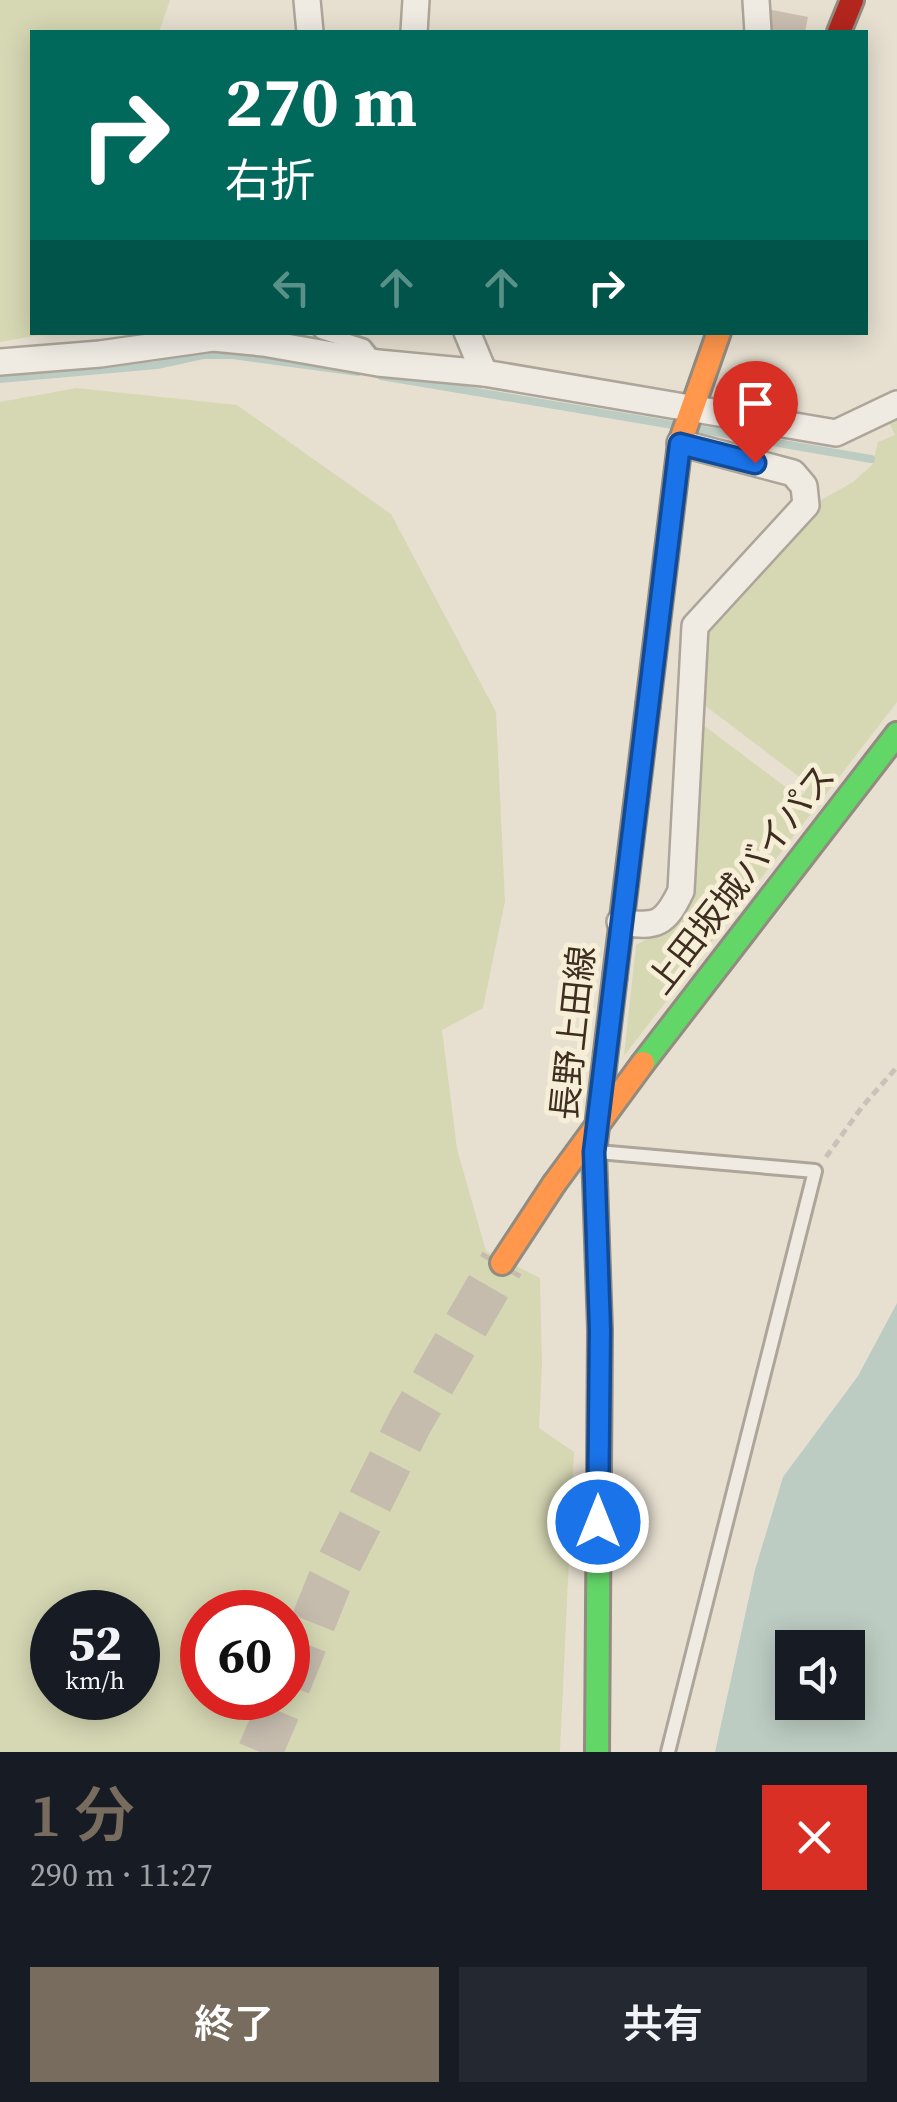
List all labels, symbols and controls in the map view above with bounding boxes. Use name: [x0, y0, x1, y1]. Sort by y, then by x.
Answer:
text: 270 m: [225, 53, 417, 149]
icon: right: [60, 70, 190, 200]
text: 右折: [225, 149, 315, 211]
icon: left: [264, 260, 319, 315]
icon: ahead: [369, 260, 424, 315]
icon: ahead: [474, 260, 529, 315]
icon: right: [579, 260, 634, 315]
pin: [713, 361, 798, 464]
icon: arrive: [728, 376, 783, 431]
street label: 上田坂城バイパス: [636, 754, 846, 1004]
street label: 長野上田線: [540, 943, 606, 1123]
position arrow: [546, 1470, 650, 1574]
speed limit sign: 60: [180, 1590, 310, 1720]
text: 52: [68, 1608, 122, 1677]
map controls: [775, 1630, 865, 1720]
button: sound: [775, 1630, 865, 1720]
text: km/h: [65, 1663, 125, 1697]
text: 1 分: [30, 1774, 135, 1856]
button: close: [762, 1785, 867, 1890]
text: 290 m · 11:27: [30, 1853, 212, 1897]
button: 終了: [30, 1967, 439, 2082]
button: 共有: [459, 1967, 867, 2082]

